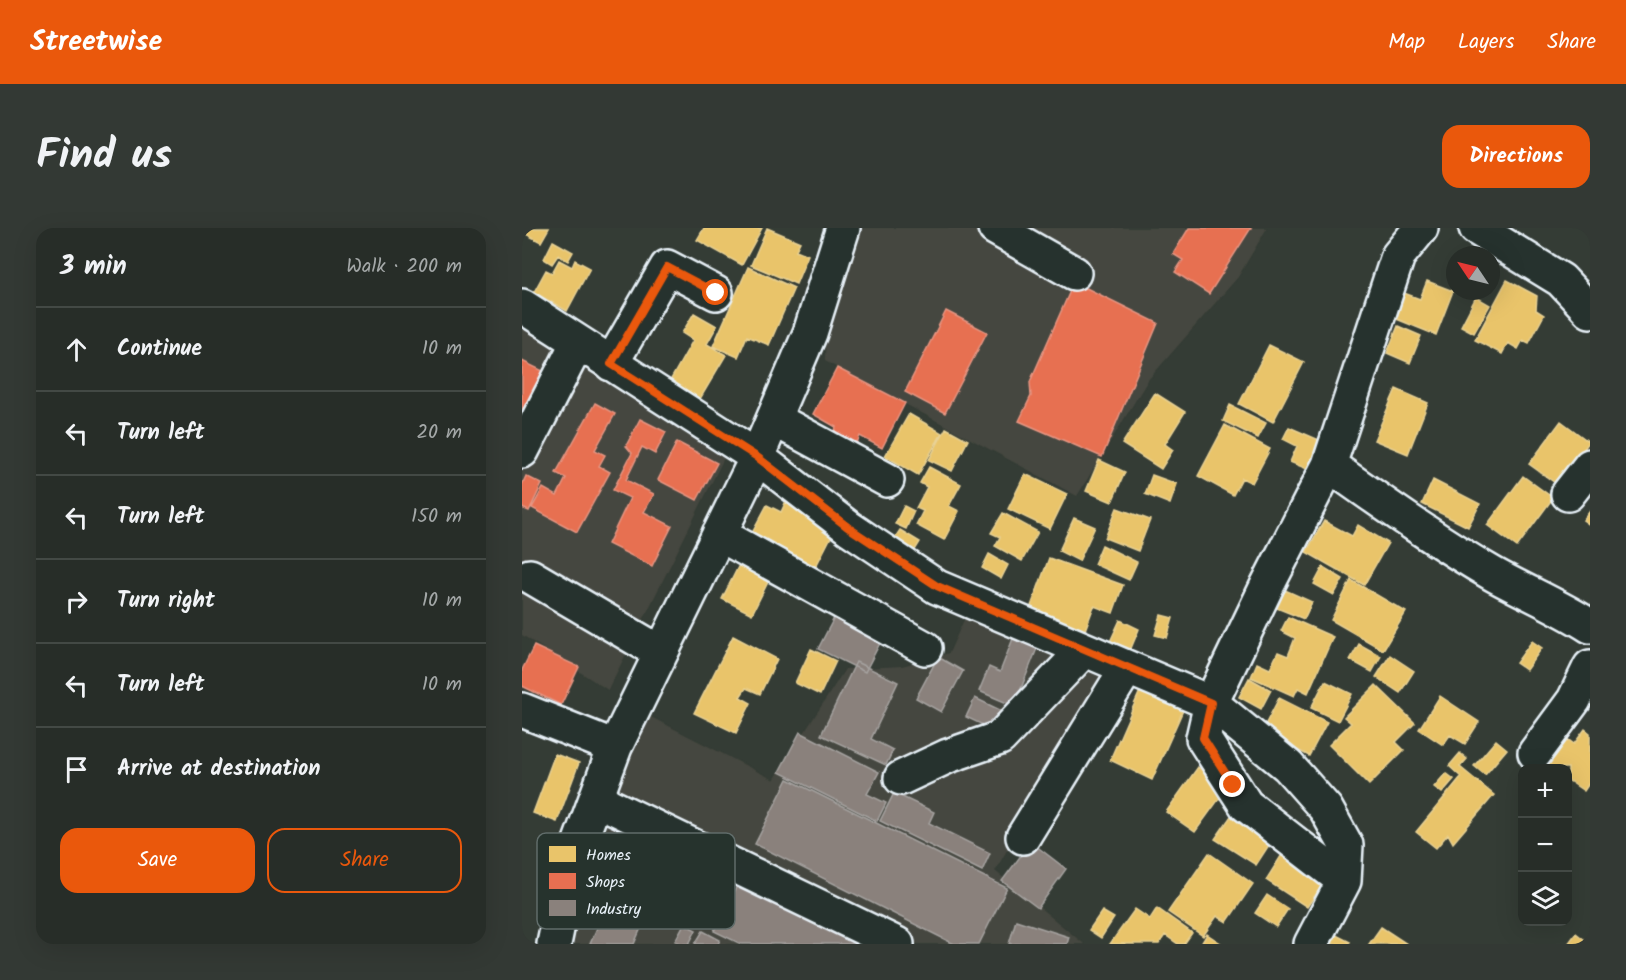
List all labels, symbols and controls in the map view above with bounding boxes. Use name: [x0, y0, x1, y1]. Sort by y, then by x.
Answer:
text: Streetwise: [30, 20, 162, 65]
text: Map: [1388, 26, 1425, 59]
text: Layers: [1458, 26, 1514, 59]
text: Share: [1547, 26, 1596, 59]
text: Find us: [36, 123, 172, 190]
button: Directions: [1442, 125, 1590, 188]
text: 3 min: [60, 246, 127, 288]
north arrow: [1446, 246, 1500, 300]
text: Walk · 200 m: [346, 251, 462, 283]
route start: [702, 279, 728, 305]
text: Continue: [117, 332, 202, 367]
icon: ahead: [60, 333, 93, 366]
text: 10 m: [422, 333, 462, 365]
text: Turn left: [117, 416, 204, 451]
icon: left: [60, 417, 93, 450]
text: 20 m: [416, 417, 462, 449]
text: Turn left: [117, 500, 204, 535]
icon: left: [60, 501, 93, 534]
text: 150 m: [411, 501, 462, 533]
text: Turn right: [117, 584, 215, 619]
icon: right: [60, 585, 93, 618]
text: 10 m: [422, 585, 462, 617]
text: Turn left: [117, 668, 204, 703]
icon: left: [60, 669, 93, 702]
text: 10 m: [422, 669, 462, 701]
text: Arrive at destination: [117, 752, 320, 787]
icon: arrive: [60, 753, 93, 786]
map controls: [1518, 764, 1572, 926]
button: +: [1518, 764, 1572, 818]
route end: [1219, 771, 1245, 797]
button: −: [1518, 818, 1572, 872]
button: Save: [60, 828, 255, 893]
button: Share: [267, 828, 462, 893]
legend: [537, 833, 735, 929]
text: Homes: [586, 843, 631, 868]
text: Shops: [586, 870, 625, 895]
button: layers: [1518, 872, 1572, 926]
text: Industry: [586, 897, 641, 922]

